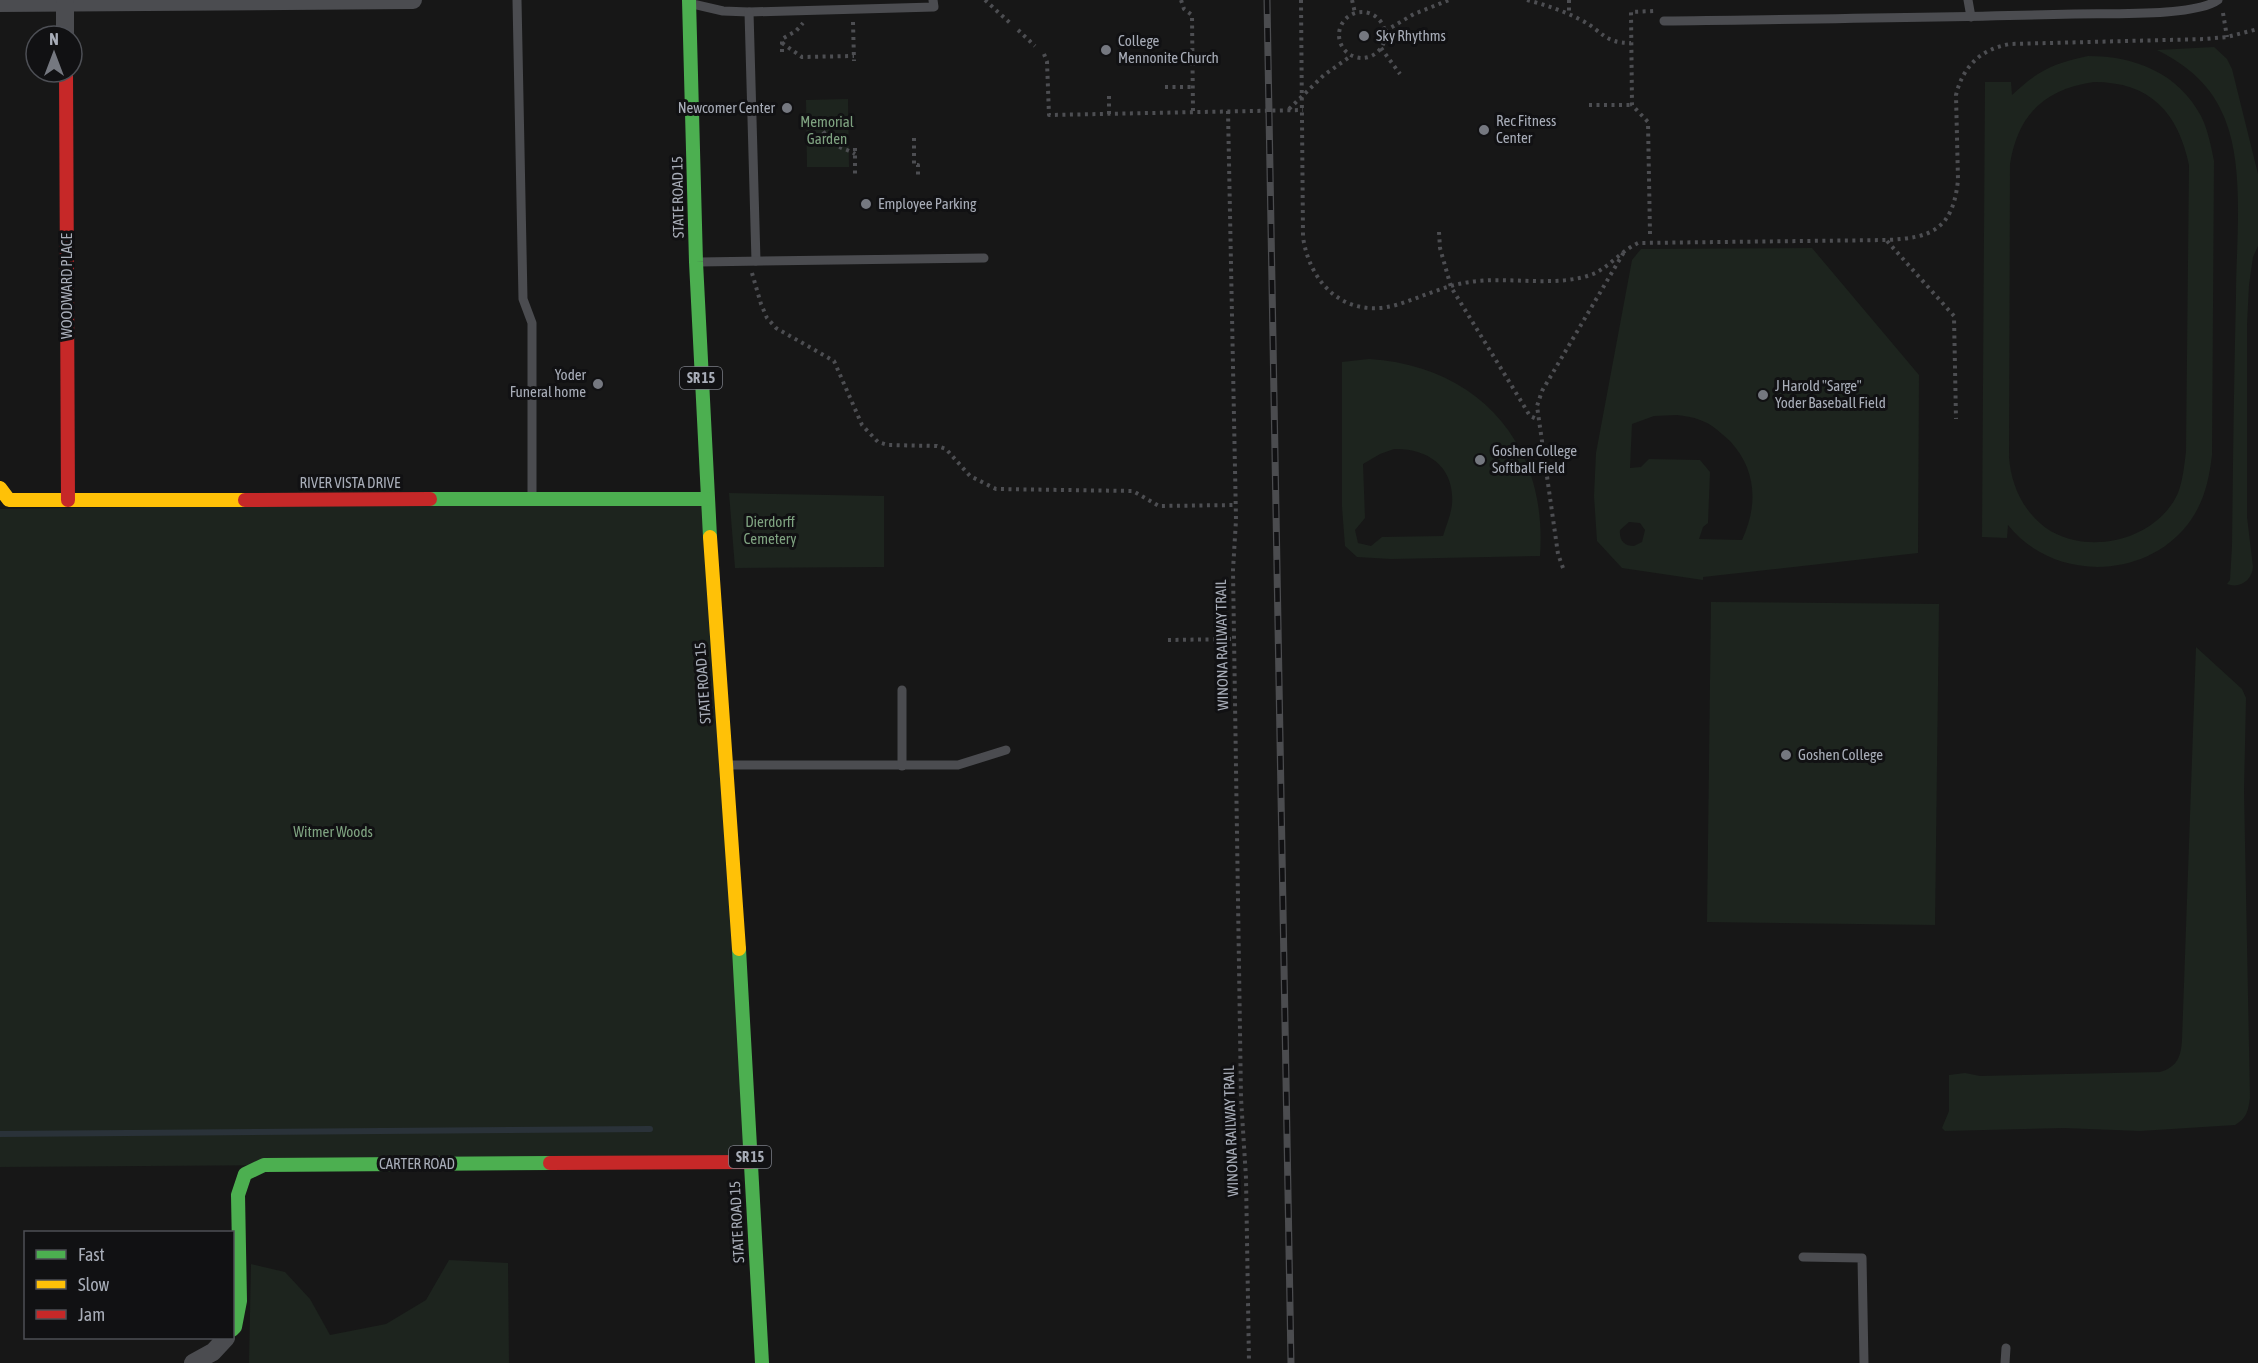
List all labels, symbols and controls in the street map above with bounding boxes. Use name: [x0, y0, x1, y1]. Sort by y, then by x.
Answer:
north arrow: [24, 24, 84, 84]
place label: Sky Rhythms: [1376, 27, 1446, 44]
marker: Sky Rhythms: [1357, 29, 1371, 43]
text: N: [49, 30, 59, 48]
place label: College Mennonite Church: [1118, 32, 1219, 66]
marker: College Mennonite Church: [1099, 43, 1113, 57]
place label: Newcomer Center: [678, 99, 776, 116]
marker: Newcomer Center: [780, 101, 794, 115]
place label: Rec Fitness Center: [1496, 112, 1556, 146]
park label: Memorial Garden: [800, 113, 854, 147]
marker: Rec Fitness Center: [1477, 123, 1491, 137]
street label: STATE ROAD 15: [668, 156, 687, 238]
place label: Employee Parking: [878, 195, 977, 212]
marker: Employee Parking: [859, 197, 873, 211]
street label: WOODWARD PLACE: [58, 232, 75, 339]
place label: Yoder Funeral home: [510, 366, 587, 400]
road number: SR 15: [680, 367, 722, 389]
marker: Yoder Funeral home: [591, 377, 605, 391]
place label: J Harold "Sarge" Yoder Baseball Field: [1775, 377, 1886, 411]
marker: J Harold "Sarge" Yoder Baseball Field: [1756, 388, 1770, 402]
place label: Goshen College Softball Field: [1492, 442, 1577, 476]
marker: Goshen College Softball Field: [1473, 453, 1487, 467]
street label: RIVER VISTA DRIVE: [300, 474, 401, 491]
park label: Dierdorff Cemetery: [744, 513, 796, 547]
street label: WINONA RAILWAY TRAIL: [1212, 579, 1231, 711]
street label: STATE ROAD 15: [691, 641, 714, 725]
place label: Goshen College: [1798, 746, 1883, 763]
marker: Goshen College: [1779, 748, 1793, 762]
park label: Witmer Woods: [293, 823, 373, 840]
street label: WINONA RAILWAY TRAIL: [1220, 1065, 1241, 1197]
road number: SR 15: [729, 1146, 771, 1168]
street label: CARTER ROAD: [379, 1155, 455, 1172]
street label: STATE ROAD 15: [726, 1181, 747, 1263]
legend: [24, 1231, 234, 1339]
text: Fast: [78, 1244, 105, 1265]
text: Slow: [78, 1274, 109, 1295]
text: Jam: [78, 1304, 105, 1325]

